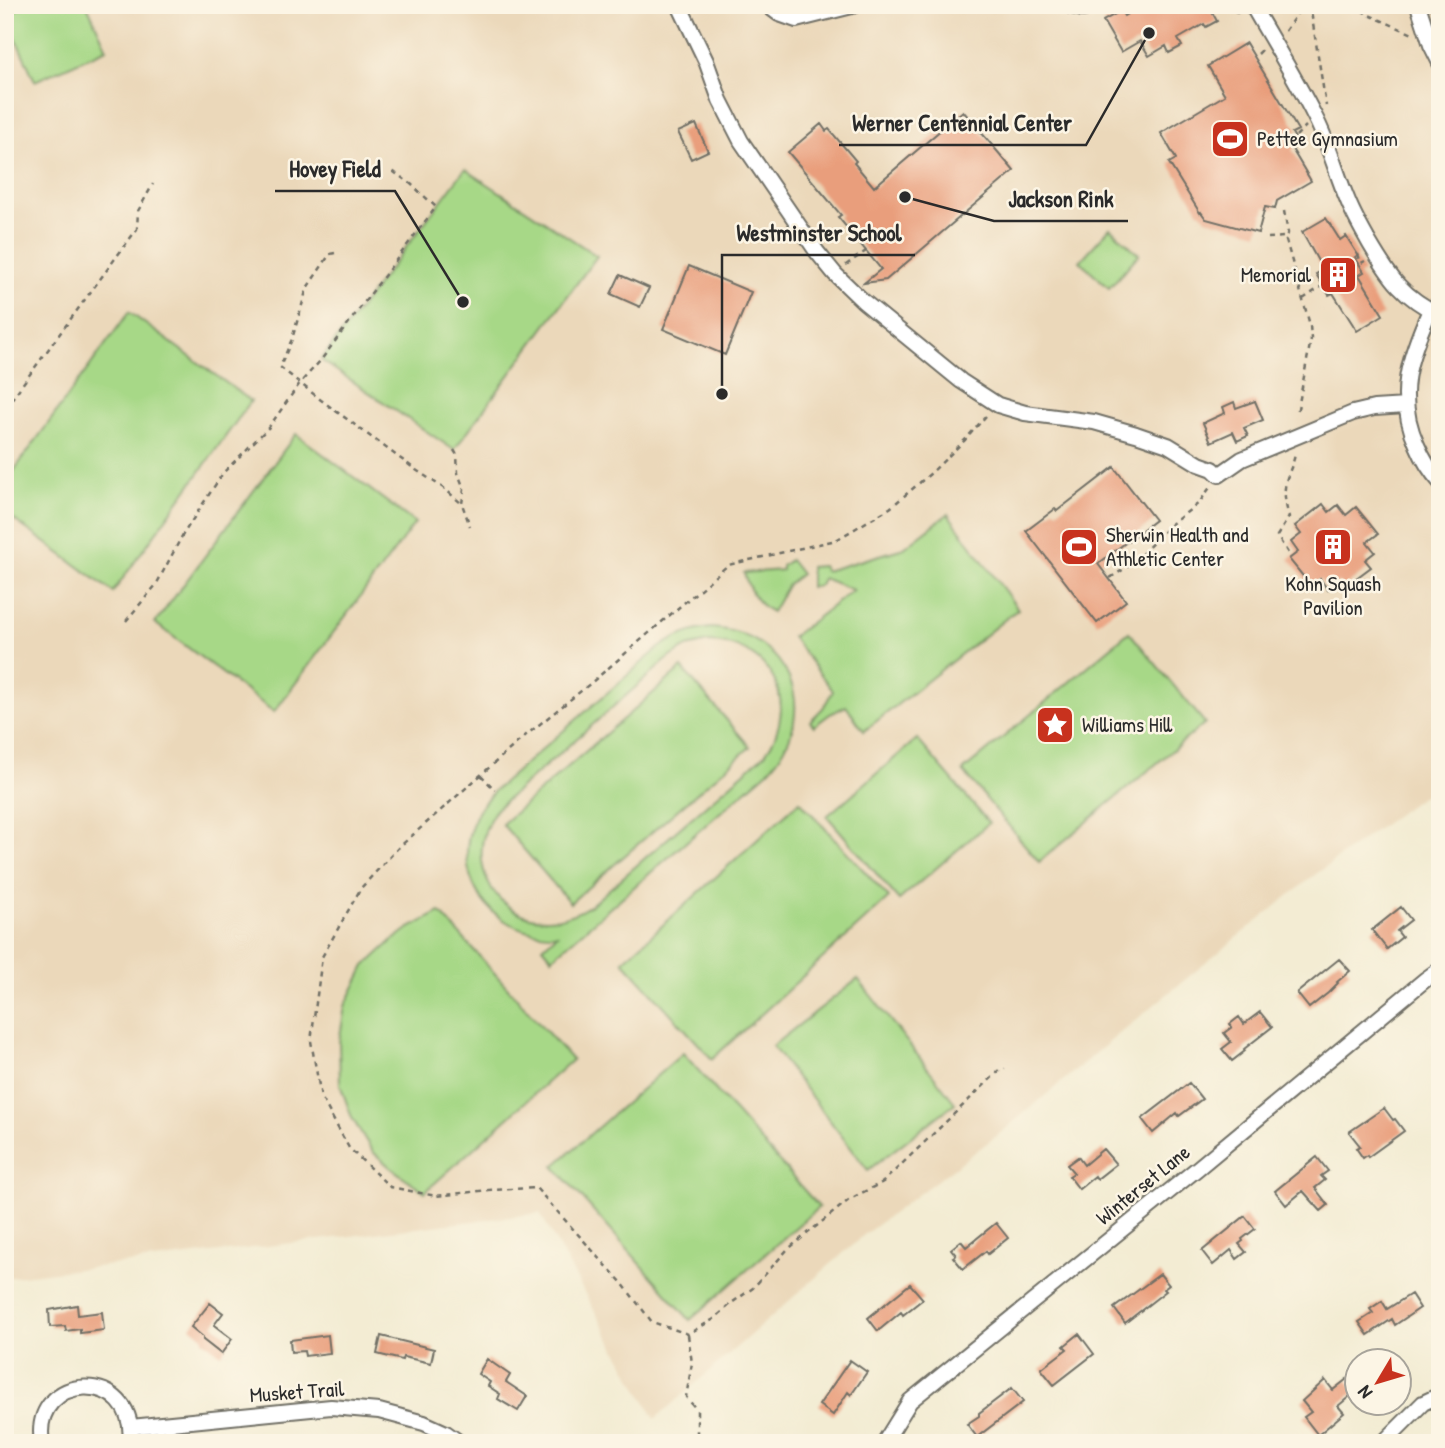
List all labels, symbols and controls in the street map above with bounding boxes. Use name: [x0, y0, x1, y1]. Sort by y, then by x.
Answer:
callout: Werner Centennial Center: [839, 101, 1086, 145]
text: Werner Centennial Center: [852, 107, 1072, 138]
sports icon: Pettee Gymnasium: [1209, 118, 1251, 160]
place label: Pettee Gymnasium: [1257, 124, 1398, 153]
callout: Hovey Field: [275, 147, 395, 191]
text: Hovey Field: [289, 153, 381, 185]
callout: Jackson Rink: [994, 177, 1128, 221]
text: Jackson Rink: [1008, 183, 1114, 214]
callout: Westminster School: [722, 211, 915, 255]
text: Westminster School: [736, 217, 902, 248]
building icon: Memorial: [1317, 254, 1359, 296]
place label: Memorial: [1241, 260, 1311, 289]
place label: Sherwin Health and Athletic Center: [1106, 520, 1248, 573]
sports icon: Sherwin Health and Athletic Center: [1058, 526, 1100, 568]
building icon: Kohn Squash Pavilion: [1312, 526, 1354, 568]
place label: Kohn Squash Pavilion: [1285, 569, 1381, 622]
place icon: Williams Hill: [1034, 704, 1076, 746]
place label: Williams Hill: [1082, 710, 1173, 739]
street label: Winterset Lane: [1090, 1138, 1196, 1232]
north arrow: [1344, 1346, 1414, 1416]
street label: Musket Trail: [249, 1374, 346, 1409]
text: N: [1351, 1380, 1378, 1404]

